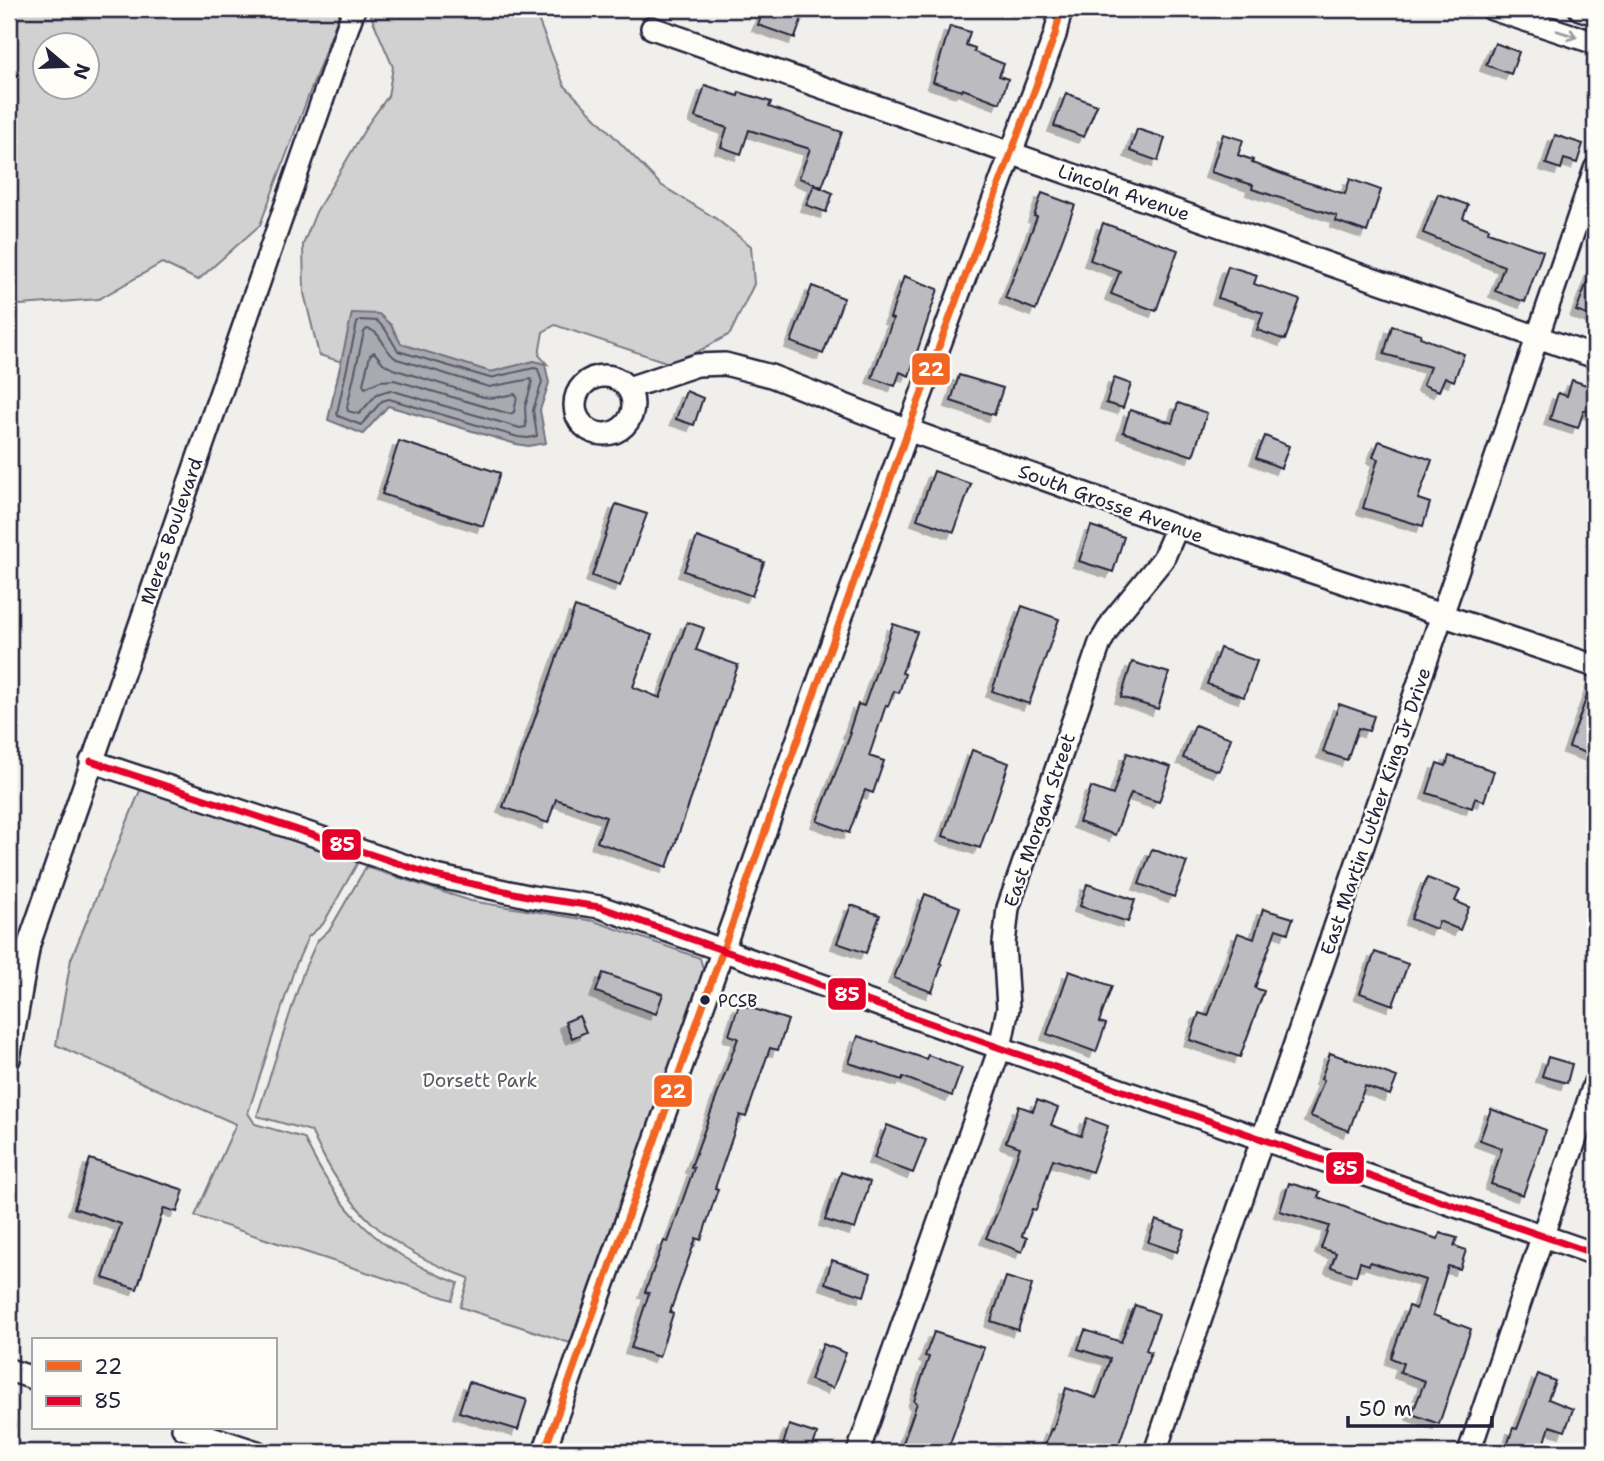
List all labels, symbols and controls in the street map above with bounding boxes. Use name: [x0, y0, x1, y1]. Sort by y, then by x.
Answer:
one-way arrow: [1556, 28, 1578, 41]
north arrow: [32, 32, 102, 102]
text: N: [67, 60, 96, 83]
street label: Lincoln Avenue: [1055, 158, 1193, 227]
line badge: 22: [911, 352, 951, 386]
text: 22: [918, 357, 944, 382]
street label: Meres Boulevard: [135, 454, 208, 608]
street label: South Grosse Avenue: [1015, 458, 1207, 549]
street label: East Martin Luther King Jr Drive: [1314, 664, 1436, 958]
street label: East Morgan Street: [998, 730, 1081, 910]
line badge: 85: [321, 828, 362, 861]
text: 85: [329, 832, 355, 857]
line badge: 85: [827, 977, 867, 1011]
text: 85: [834, 982, 860, 1007]
place label: PCSB: [718, 990, 757, 1012]
marker: PCSB: [698, 993, 712, 1007]
park label: Dorsett Park: [422, 1068, 538, 1093]
line badge: 22: [653, 1074, 693, 1108]
text: 22: [660, 1079, 686, 1104]
line badge: 85: [1325, 1151, 1365, 1185]
text: 85: [1332, 1156, 1358, 1181]
legend: [32, 1338, 276, 1430]
text: 22: [94, 1353, 122, 1381]
scale bar: [1348, 1384, 1492, 1428]
text: 85: [94, 1387, 121, 1415]
text: 50 m: [1359, 1395, 1412, 1423]

